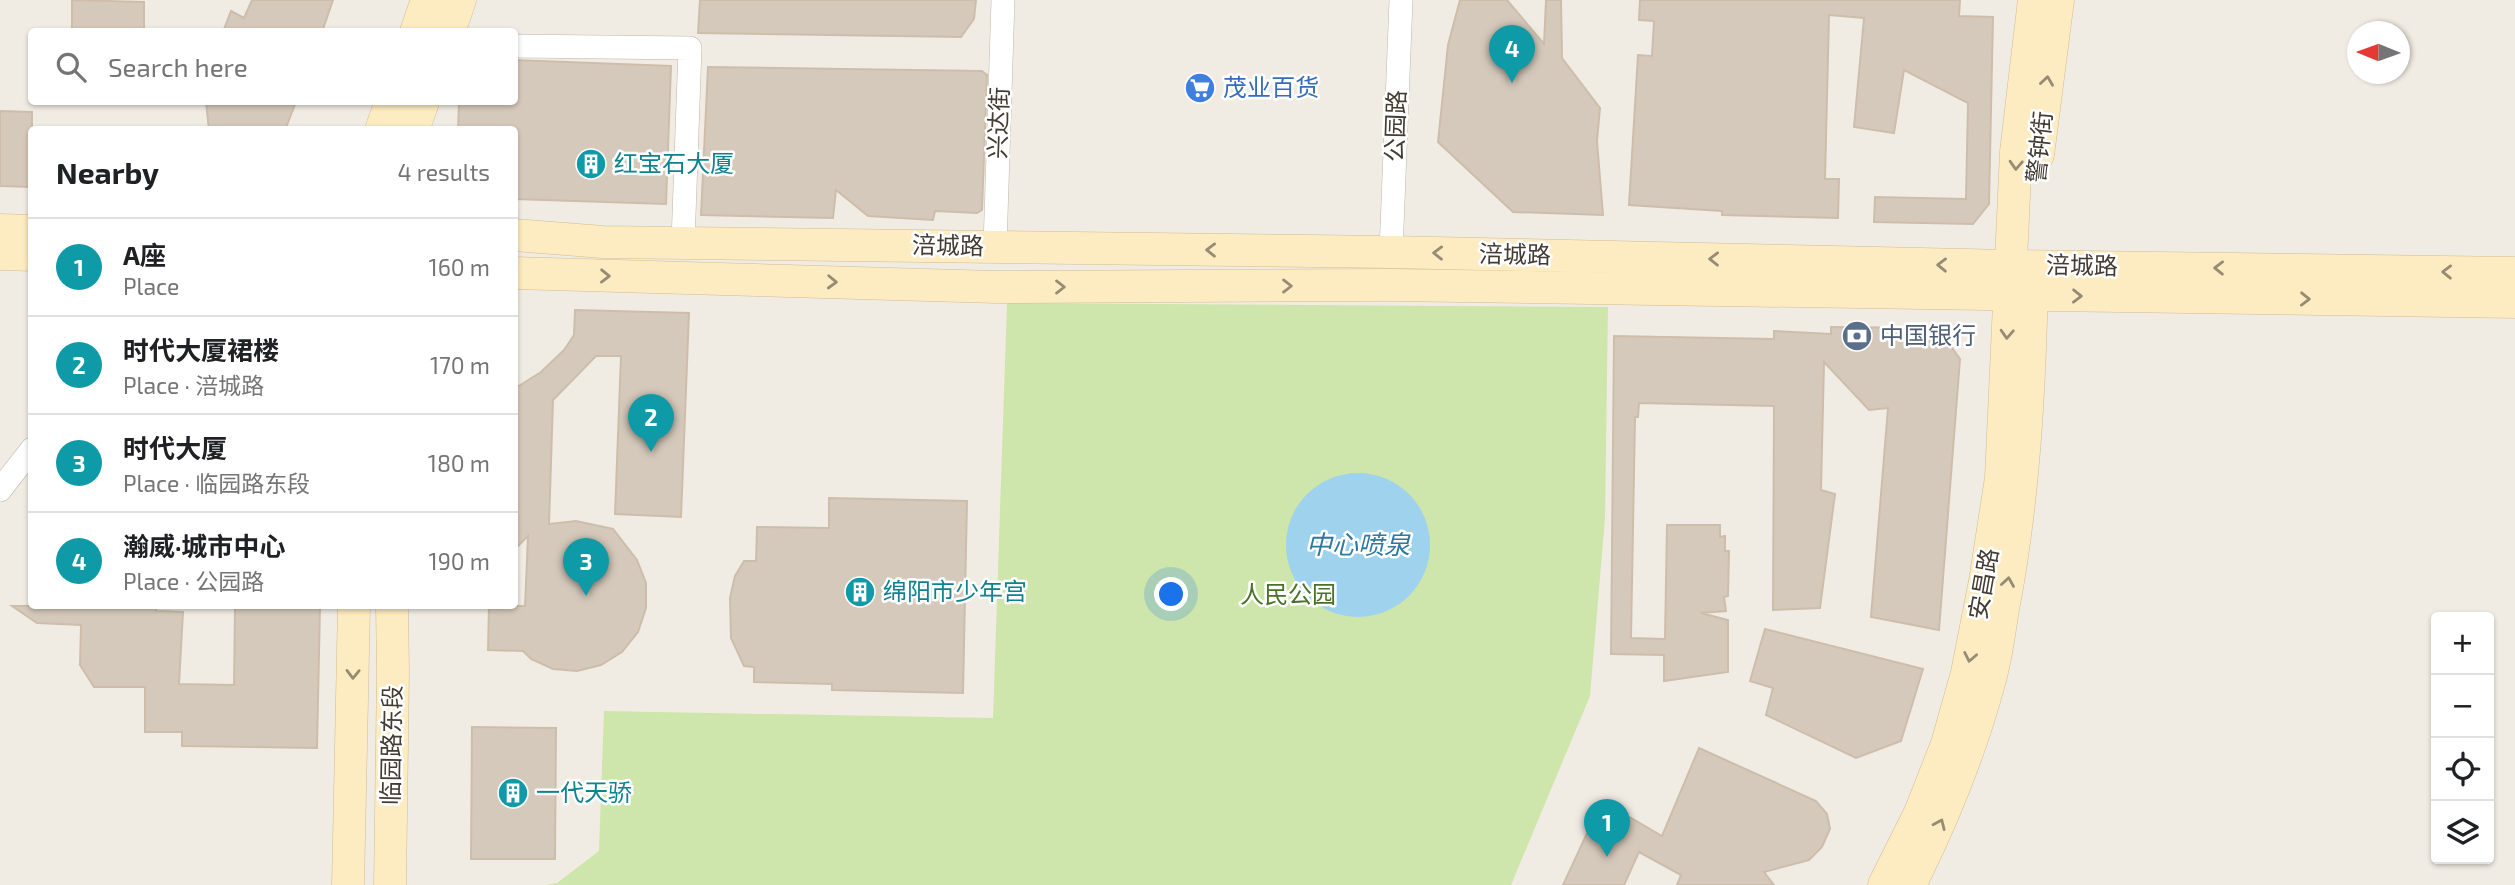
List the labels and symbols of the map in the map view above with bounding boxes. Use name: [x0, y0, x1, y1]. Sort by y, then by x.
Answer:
north arrow: [2347, 21, 2410, 84]
pin: 4: [1489, 25, 1535, 83]
supermarket icon: 茂业百货: [1183, 71, 1217, 105]
place label: 茂业百货: [1223, 72, 1319, 101]
one-way arrow: [2040, 75, 2055, 87]
street label: 兴达街: [982, 86, 1013, 159]
street label: 公园路: [1379, 89, 1410, 162]
street label: 警钟街: [2020, 110, 2057, 184]
building icon: 红宝石大厦: [574, 147, 608, 181]
place label: 红宝石大厦: [614, 148, 734, 177]
one-way arrow: [2008, 160, 2023, 171]
street label: 涪城路: [912, 229, 984, 260]
street label: 涪城路: [1479, 238, 1551, 269]
one-way arrow: [1205, 242, 1216, 257]
one-way arrow: [1432, 245, 1443, 261]
street label: 涪城路: [2046, 249, 2118, 280]
one-way arrow: [1709, 252, 1720, 267]
one-way arrow: [1936, 257, 1947, 272]
one-way arrow: [2214, 261, 2225, 276]
one-way arrow: [2441, 264, 2452, 280]
one-way arrow: [600, 268, 611, 283]
one-way arrow: [827, 275, 838, 290]
one-way arrow: [1282, 278, 1293, 294]
one-way arrow: [1055, 279, 1065, 295]
one-way arrow: [2072, 288, 2083, 304]
one-way arrow: [2300, 291, 2310, 307]
bank icon: 中国银行: [1840, 319, 1874, 353]
place label: 中国银行: [1880, 320, 1976, 349]
one-way arrow: [2000, 329, 2015, 340]
pin: 2: [628, 394, 674, 452]
water label: 中心喷泉: [1306, 528, 1411, 559]
pin: 3: [563, 538, 609, 596]
street label: 安昌路: [1962, 546, 2003, 622]
building icon: 绵阳市少年宫: [843, 575, 877, 609]
place label: 绵阳市少年宫: [883, 576, 1027, 605]
one-way arrow: [2000, 576, 2015, 588]
your location: [1154, 577, 1188, 611]
park label: 人民公园: [1240, 579, 1336, 608]
one-way arrow: [1963, 651, 1978, 663]
one-way arrow: [345, 668, 360, 679]
street label: 临园路东段: [375, 685, 406, 805]
building icon: 一代天骄: [496, 776, 530, 810]
place label: 一代天骄: [536, 777, 632, 806]
pin: 1: [1584, 799, 1630, 857]
one-way arrow: [1932, 818, 1946, 831]

